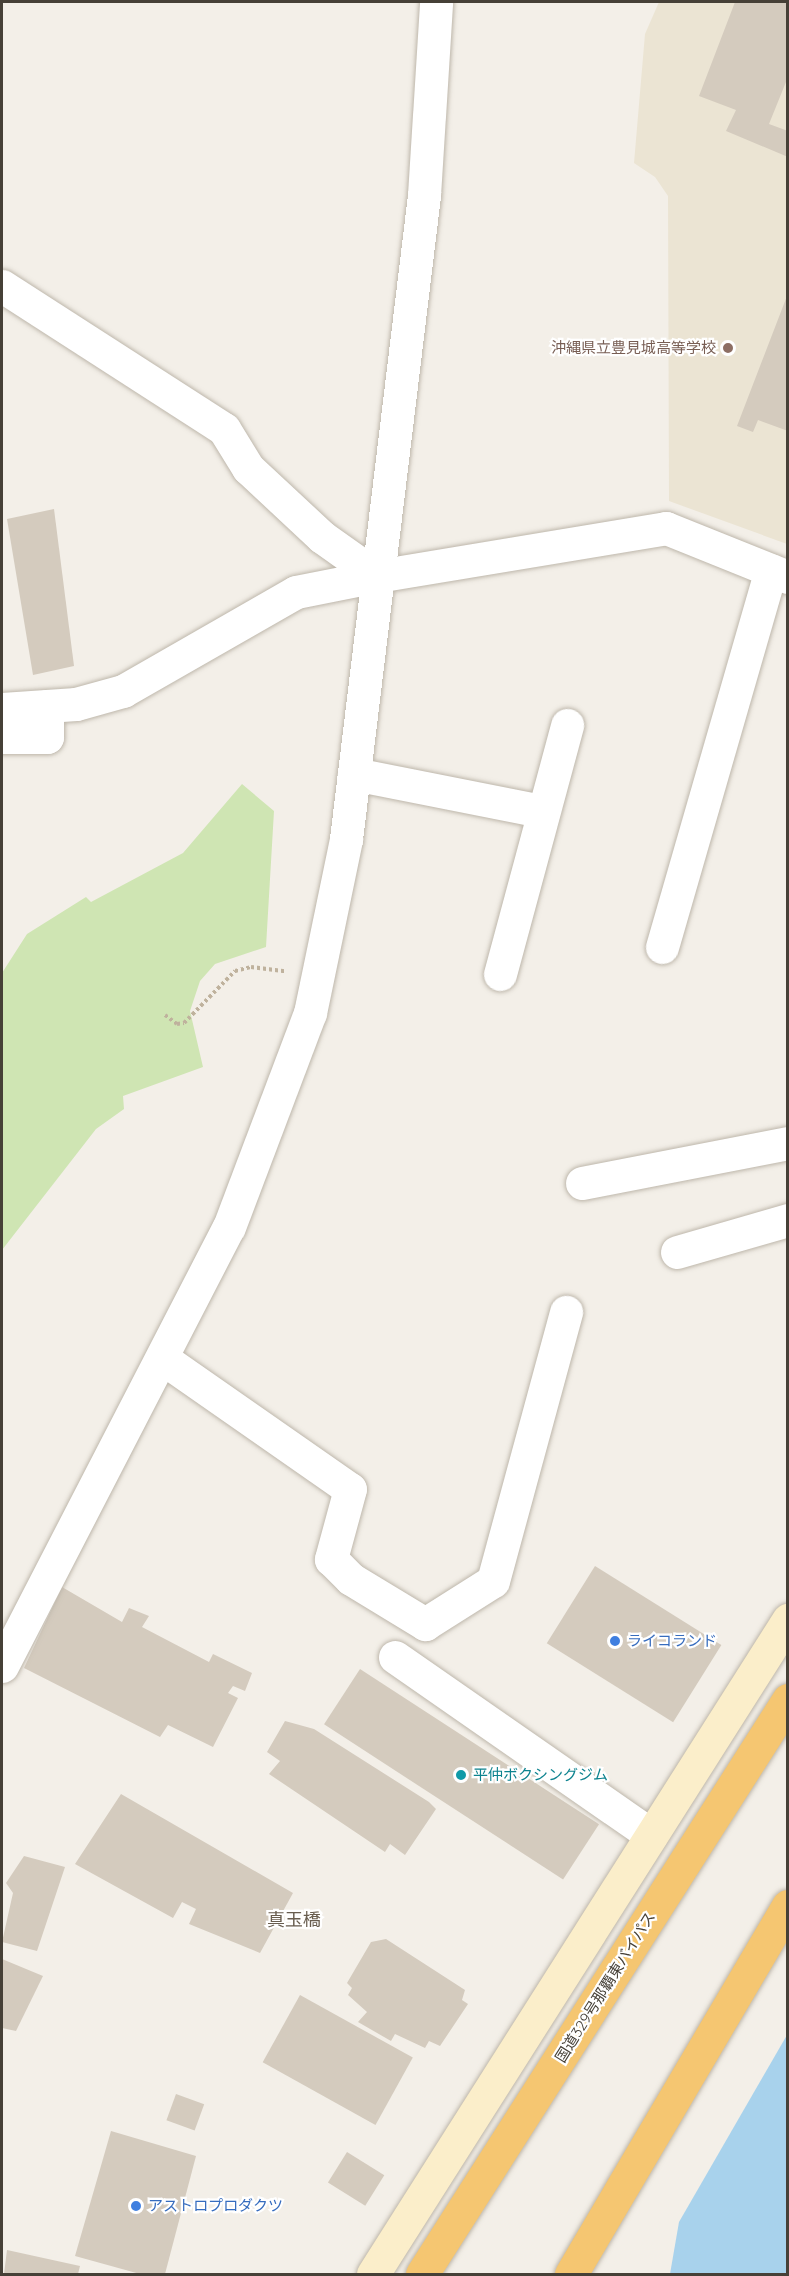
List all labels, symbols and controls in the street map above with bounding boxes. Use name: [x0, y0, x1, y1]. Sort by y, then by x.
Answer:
place label: 沖縄県立豊見城高等学校: [551, 339, 716, 357]
marker: 沖縄県立豊見城高等学校: [721, 341, 735, 355]
place label: ライコランド: [627, 1632, 717, 1650]
marker: ライコランド: [608, 1634, 622, 1648]
place label: 平仲ボクシングジム: [473, 1766, 608, 1784]
marker: 平仲ボクシングジム: [454, 1768, 468, 1782]
street label: 国道329号那覇東バイパス: [551, 1908, 659, 2066]
district label: 真玉橋: [267, 1909, 321, 1931]
place label: アストロプロダクツ: [148, 2197, 283, 2215]
marker: アストロプロダクツ: [129, 2199, 143, 2213]

